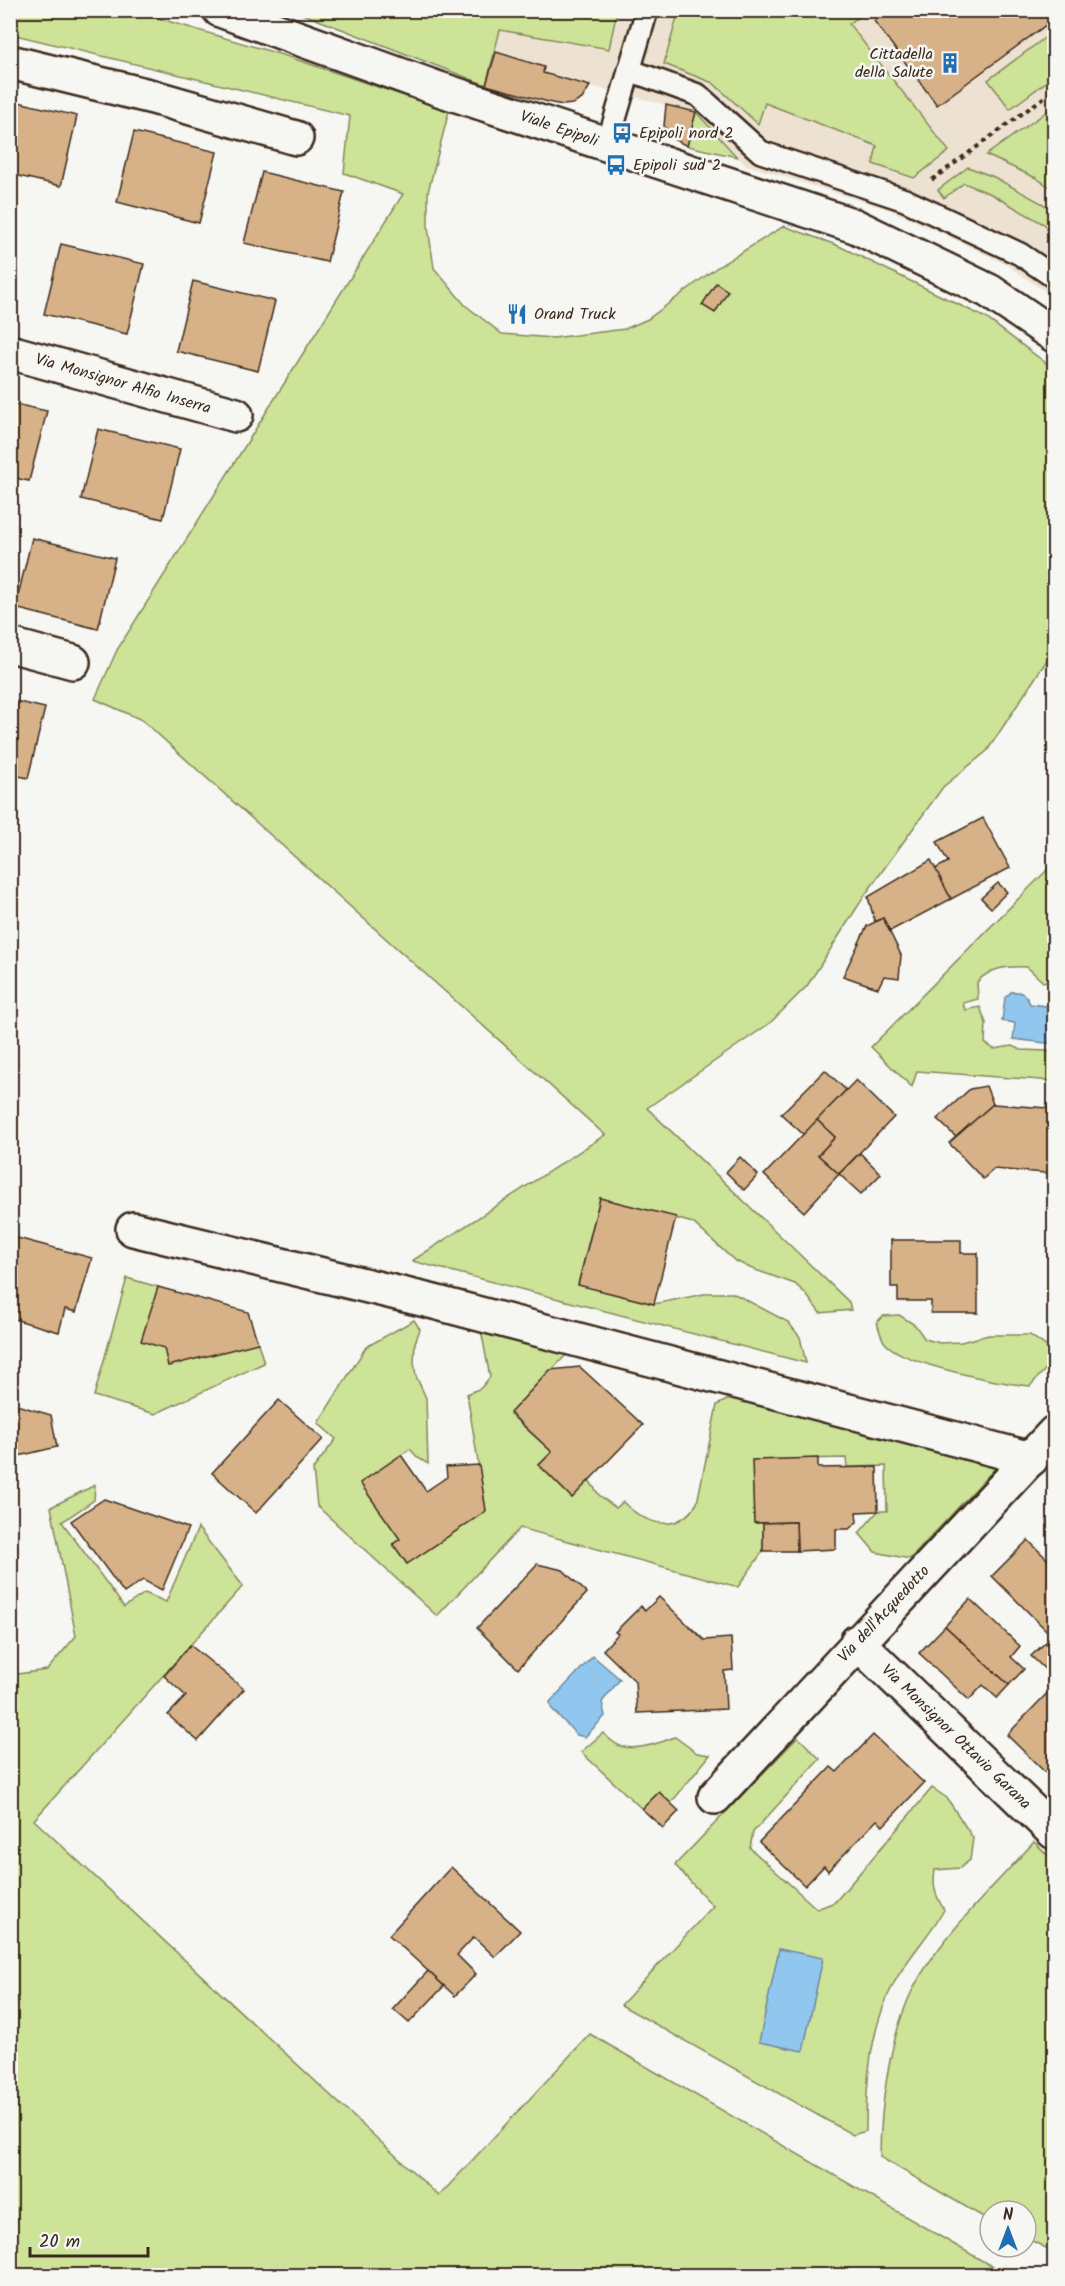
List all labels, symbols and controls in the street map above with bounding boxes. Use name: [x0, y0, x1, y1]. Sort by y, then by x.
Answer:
place label: Cittadella della Salute: [855, 42, 933, 85]
building icon: Cittadella della Salute: [938, 51, 962, 75]
street label: Viale Epipoli: [517, 104, 602, 154]
bus stop icon: Epipoli nord 2: [610, 121, 634, 145]
place label: Epipoli nord 2: [639, 121, 734, 146]
bus stop icon: Epipoli sud 2: [604, 153, 628, 177]
place label: Epipoli sud 2: [633, 153, 721, 178]
restaurant icon: Orand Truck: [505, 302, 529, 326]
place label: Orand Truck: [534, 302, 616, 327]
street label: Via Monsignor Alfio Inserra: [32, 347, 214, 421]
street label: Via dell'Acquedotto: [832, 1559, 936, 1669]
street label: Via Monsignor Ottavio Garana: [875, 1658, 1037, 1816]
north arrow: [978, 2199, 1038, 2259]
text: N: [1003, 2203, 1013, 2228]
scale bar: [30, 2220, 148, 2258]
text: 20 m: [39, 2228, 80, 2257]

